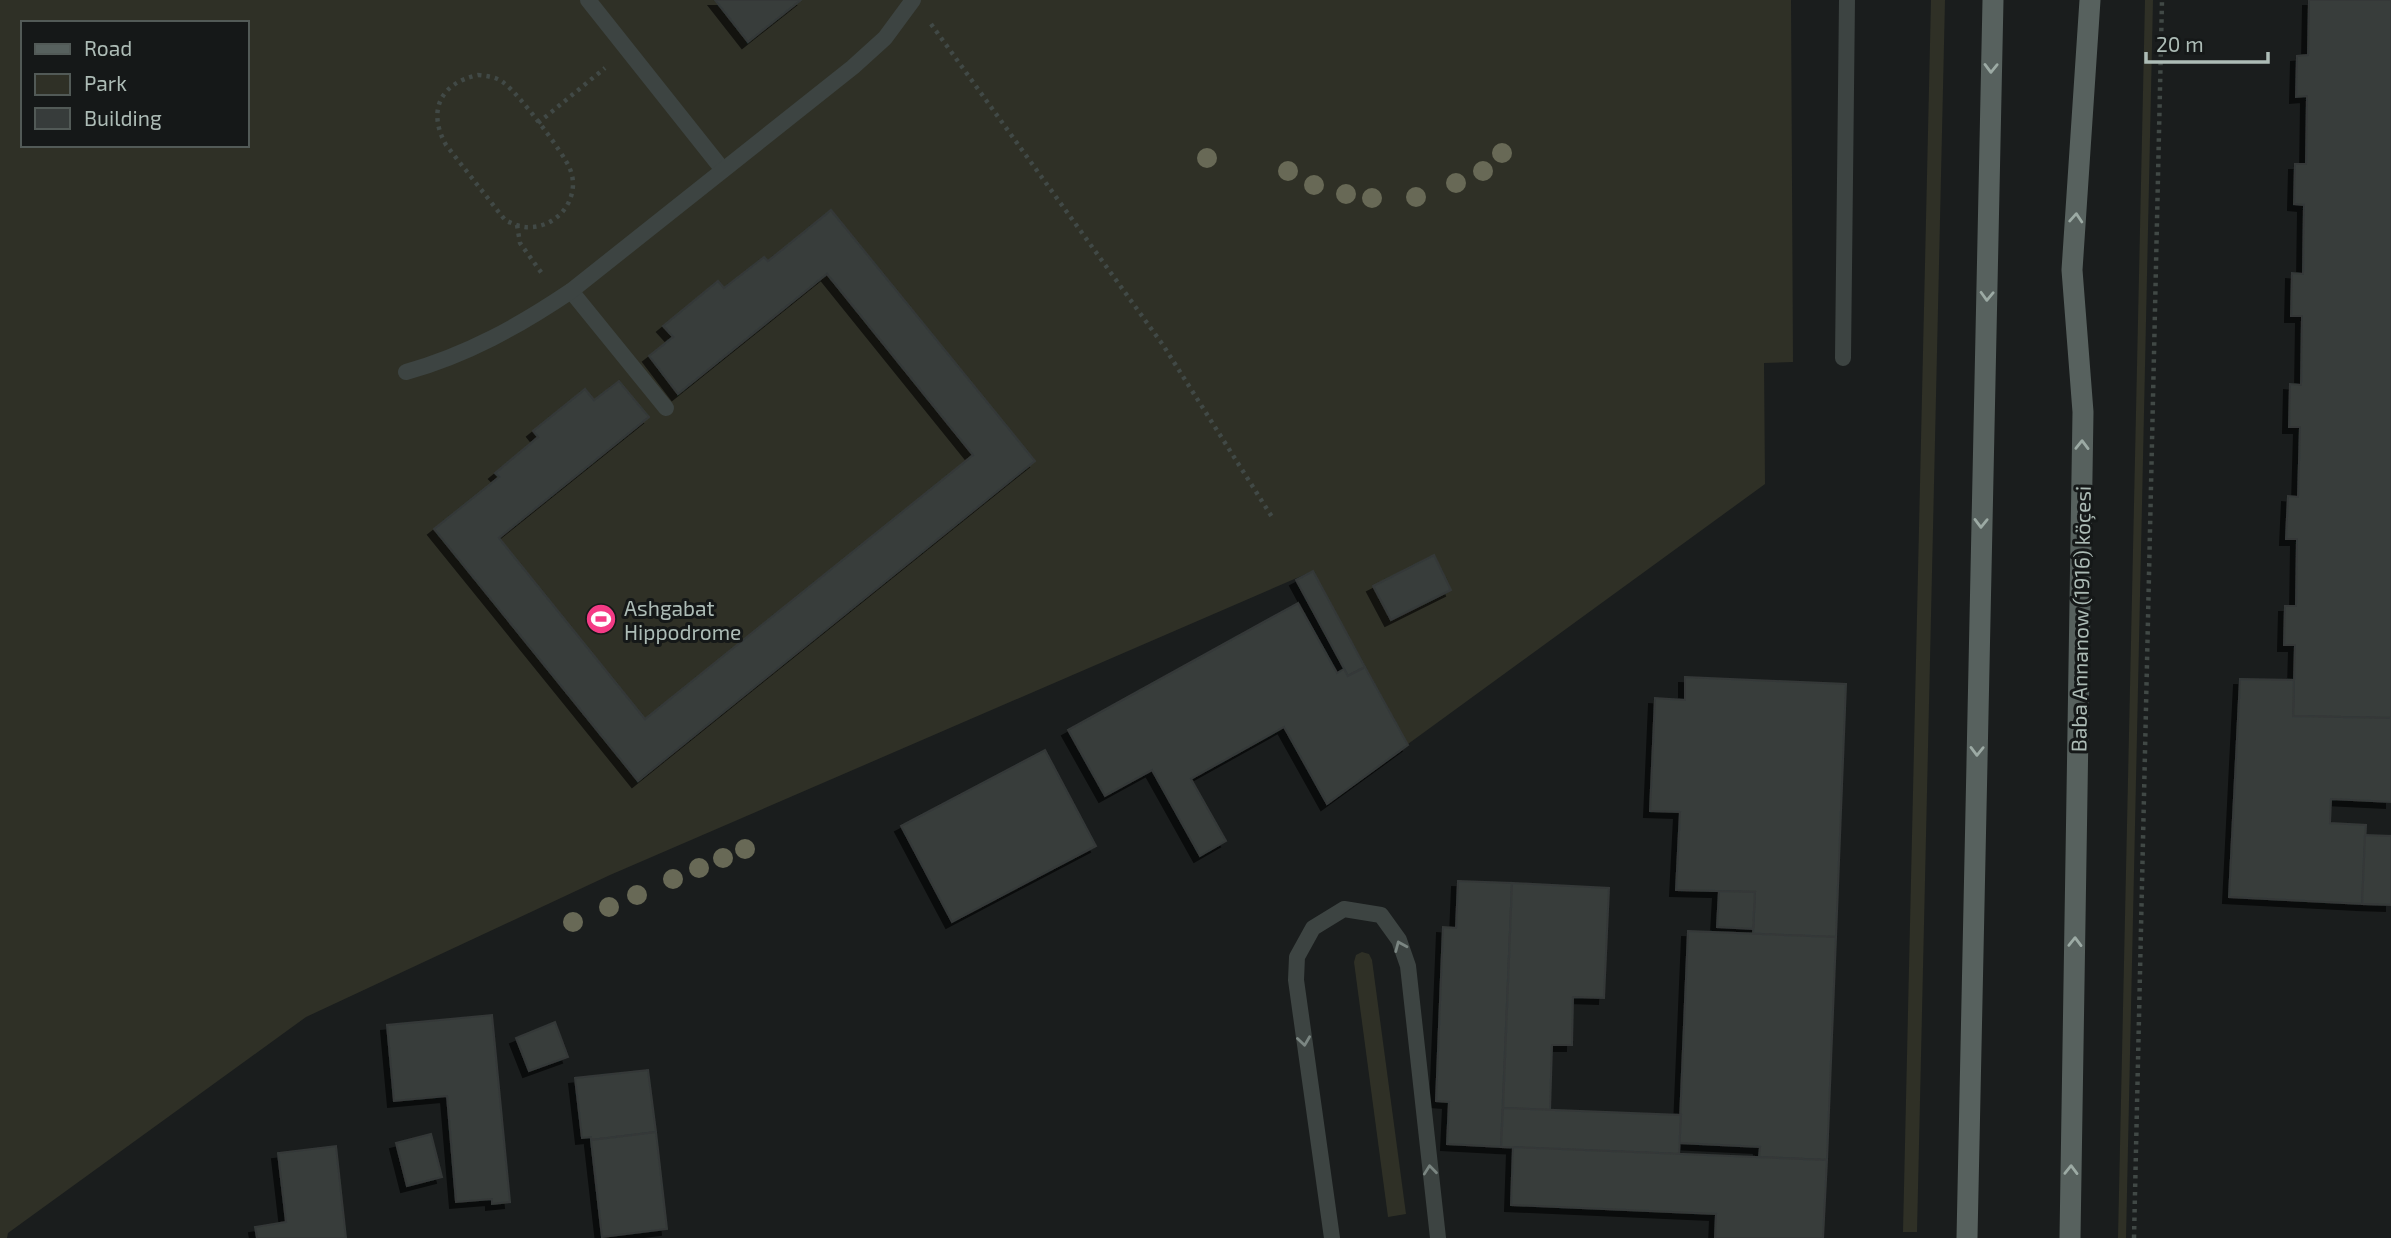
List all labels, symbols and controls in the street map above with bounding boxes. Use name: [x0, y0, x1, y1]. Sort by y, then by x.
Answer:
legend: [21, 21, 248, 147]
scale bar: [2146, 21, 2268, 65]
text: 20 m: [2156, 31, 2204, 56]
text: Road: [84, 35, 132, 60]
one-way arrow: [1983, 63, 1999, 74]
text: Park: [84, 70, 127, 95]
text: Building: [84, 105, 162, 130]
one-way arrow: [2068, 213, 2083, 224]
one-way arrow: [1980, 290, 1995, 301]
one-way arrow: [2074, 440, 2090, 450]
street label: Baba Annanow (1916) köçesi: [2065, 486, 2097, 752]
one-way arrow: [1974, 518, 1989, 529]
place label: Ashgabat Hippodrome: [624, 595, 741, 644]
sports icon: Ashgabat Hippodrome: [584, 602, 618, 636]
one-way arrow: [1969, 746, 1985, 756]
one-way arrow: [2067, 937, 2082, 948]
one-way arrow: [1394, 940, 1408, 953]
one-way arrow: [1297, 1035, 1312, 1047]
one-way arrow: [1423, 1164, 1438, 1175]
one-way arrow: [2063, 1164, 2079, 1175]

